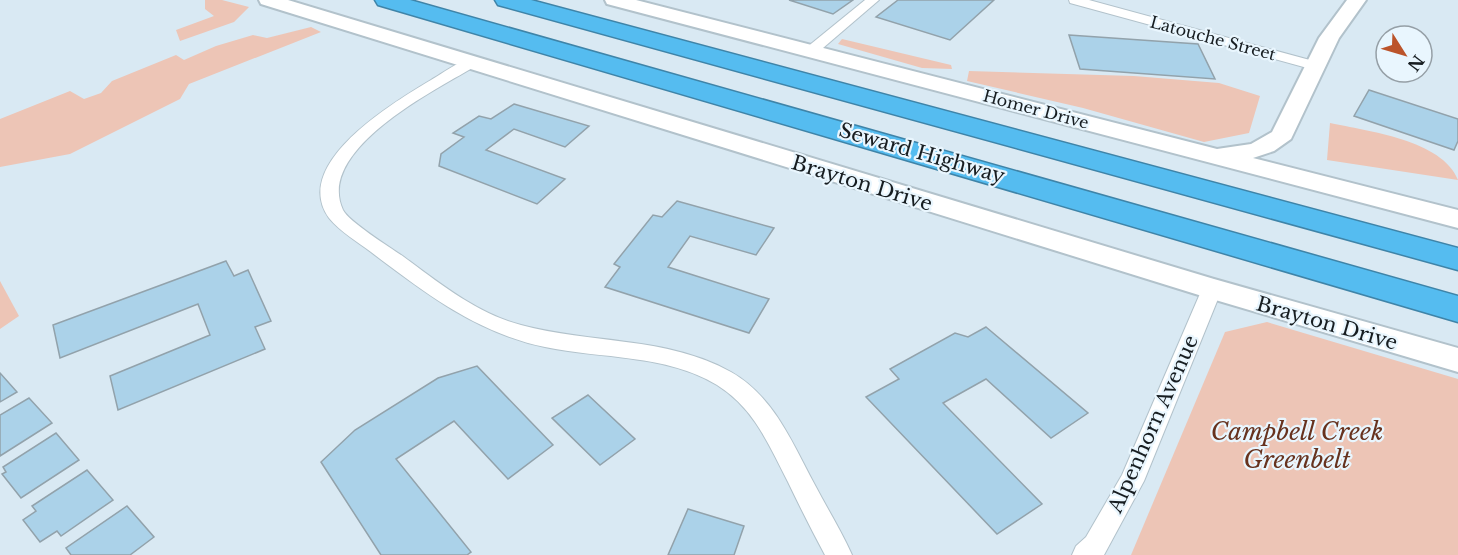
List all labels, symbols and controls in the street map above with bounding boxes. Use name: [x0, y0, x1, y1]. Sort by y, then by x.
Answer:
street label: Latouche Street: [1148, 12, 1278, 64]
north arrow: [1374, 24, 1434, 84]
text: N: [1403, 51, 1428, 75]
street label: Homer Drive: [981, 85, 1091, 133]
street label: Seward Highway: [836, 118, 1008, 188]
street label: Brayton Drive: [789, 150, 935, 216]
street label: Brayton Drive: [1254, 291, 1400, 355]
street label: Alpenhorn Avenue: [1103, 331, 1203, 518]
park label: Campbell Creek Greenbelt: [1211, 417, 1383, 474]

